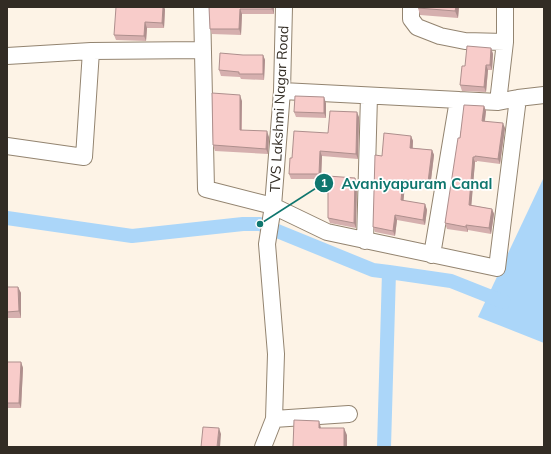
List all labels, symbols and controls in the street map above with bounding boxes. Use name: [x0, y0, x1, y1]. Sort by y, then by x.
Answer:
street label: TVS Lakshmi Nagar Road: [266, 25, 292, 193]
callout: Avaniyapuram Canal: [314, 170, 500, 197]
text: Avaniyapuram Canal: [342, 174, 492, 193]
text: 1: [320, 175, 328, 190]

